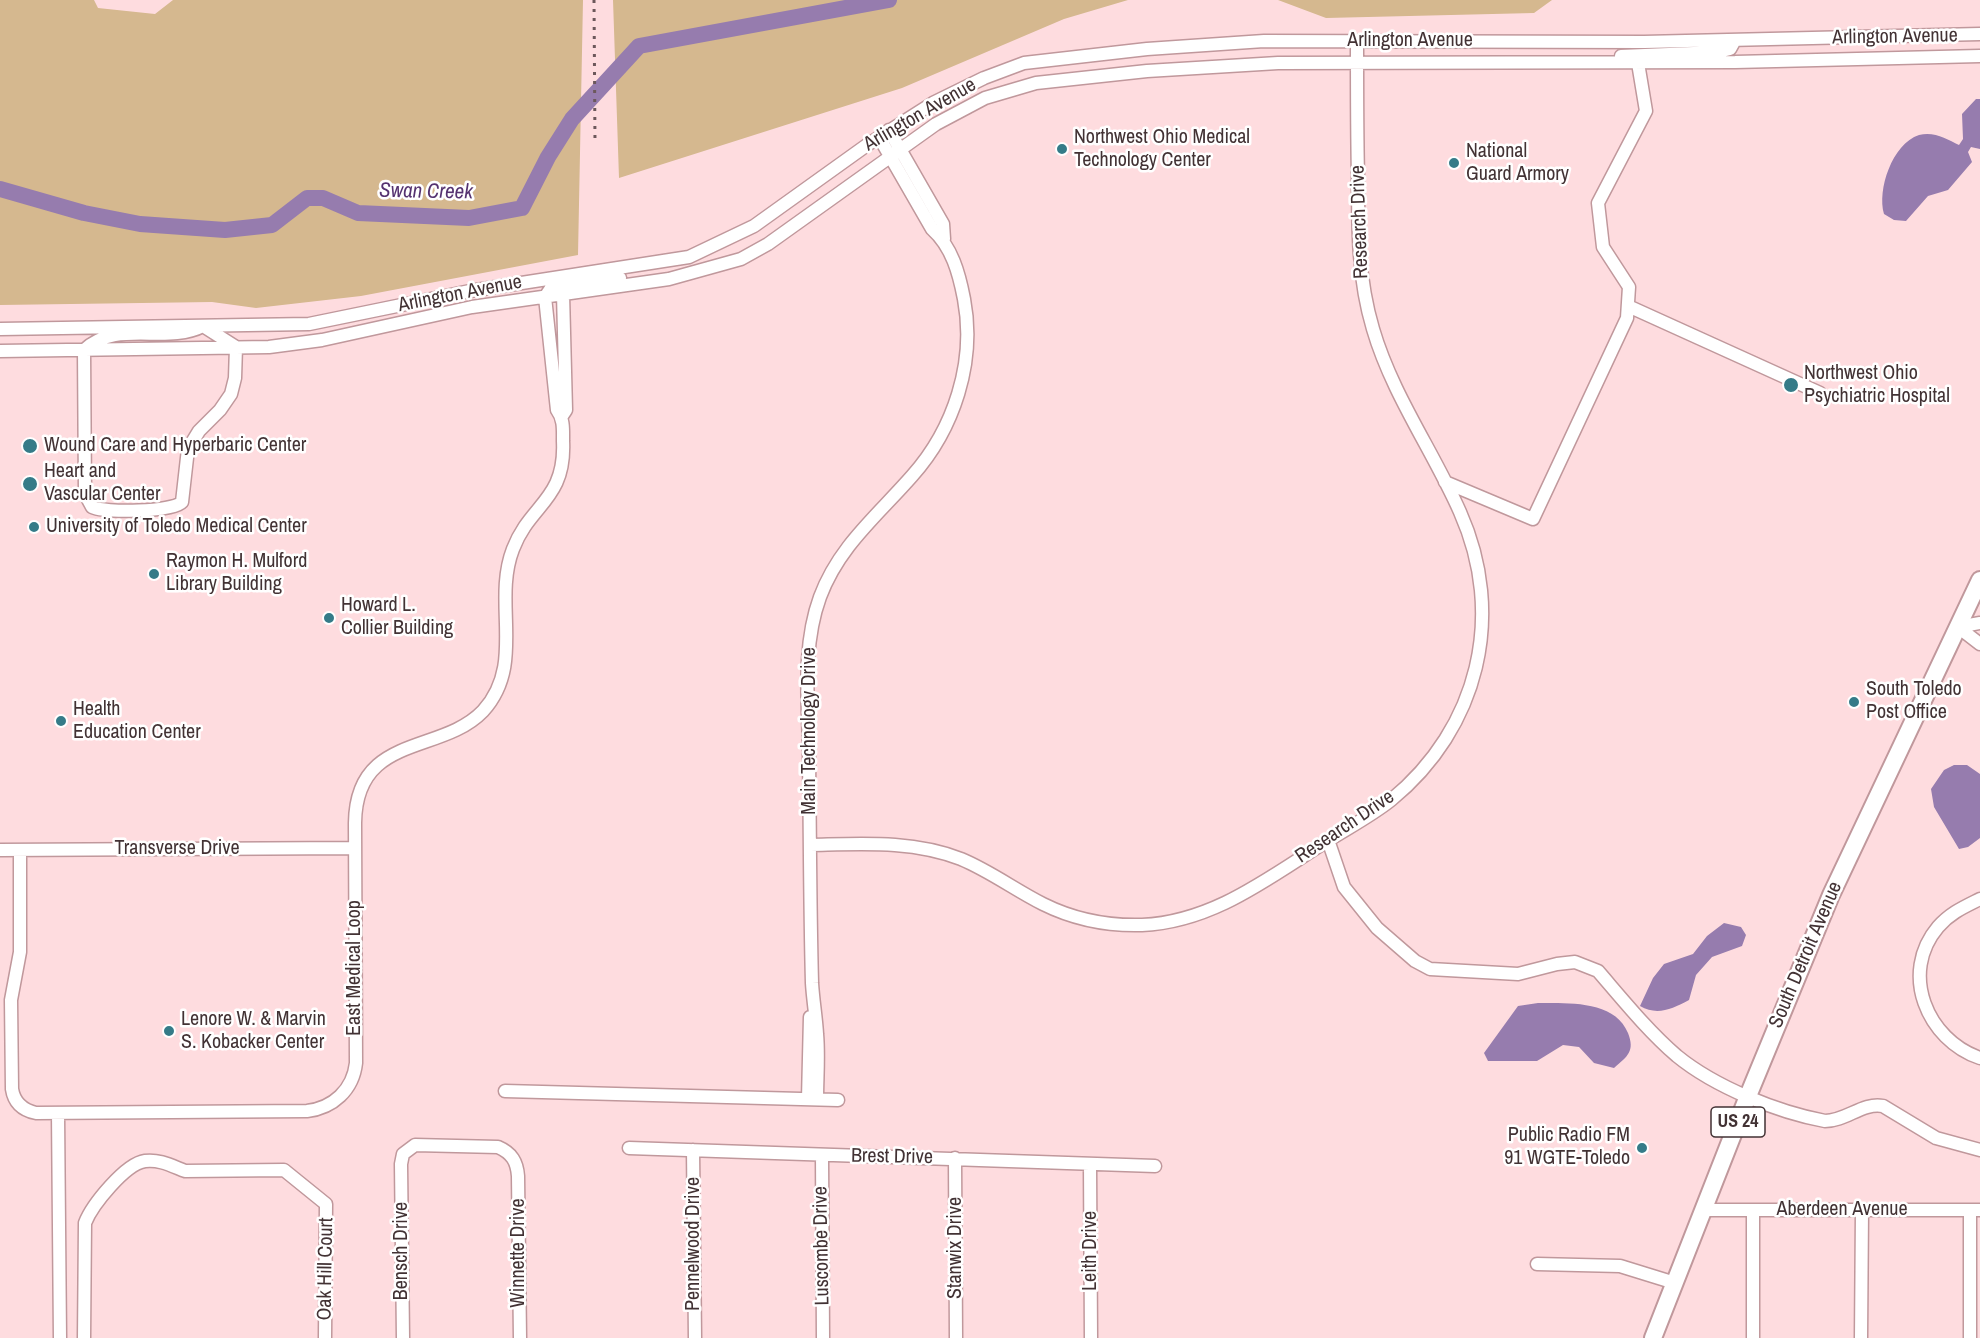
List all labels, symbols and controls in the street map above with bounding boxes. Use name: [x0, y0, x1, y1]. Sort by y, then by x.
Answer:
street label: Arlington Avenue: [1832, 24, 1958, 50]
street label: Arlington Avenue: [1347, 29, 1473, 53]
street label: Arlington Avenue: [860, 73, 980, 157]
place label: Northwest Ohio Medical Technology Center: [1074, 126, 1250, 173]
place label: National Guard Armory: [1466, 140, 1569, 187]
marker: Northwest Ohio Medical Technology Center: [1055, 142, 1069, 156]
marker: National Guard Armory: [1447, 156, 1461, 170]
street label: Research Drive: [1346, 165, 1374, 279]
water label: Swan Creek: [379, 179, 473, 205]
street label: Arlington Avenue: [396, 270, 524, 318]
place label: Northwest Ohio Psychiatric Hospital: [1804, 362, 1950, 409]
marker: Northwest Ohio Psychiatric Hospital: [1782, 376, 1800, 394]
place label: Wound Care and Hyperbaric Center: [44, 434, 306, 458]
marker: Wound Care and Hyperbaric Center: [21, 437, 39, 455]
place label: Heart and Vascular Center: [44, 460, 160, 507]
marker: Heart and Vascular Center: [21, 475, 39, 493]
place label: University of Toledo Medical Center: [46, 515, 307, 539]
marker: University of Toledo Medical Center: [27, 520, 41, 534]
place label: Raymon H. Mulford Library Building: [166, 550, 307, 597]
marker: Raymon H. Mulford Library Building: [147, 567, 161, 581]
place label: Howard L. Collier Building: [341, 594, 453, 641]
marker: Howard L. Collier Building: [322, 611, 336, 625]
street label: Main Technology Drive: [798, 647, 822, 815]
place label: South Toledo Post Office: [1866, 678, 1962, 725]
marker: South Toledo Post Office: [1847, 695, 1861, 709]
place label: Health Education Center: [73, 698, 201, 745]
marker: Health Education Center: [54, 714, 68, 728]
street label: Research Drive: [1291, 785, 1399, 869]
street label: Transverse Drive: [114, 837, 240, 861]
street label: South Detroit Avenue: [1764, 878, 1848, 1032]
street label: East Medical Loop: [343, 900, 367, 1036]
place label: Lenore W. & Marvin S. Kobacker Center: [181, 1008, 326, 1055]
marker: Lenore W. & Marvin S. Kobacker Center: [162, 1024, 176, 1038]
road number: US 24: [1711, 1107, 1765, 1137]
place label: Public Radio FM 91 WGTE-Toledo: [1504, 1124, 1630, 1171]
marker: Public Radio FM 91 WGTE-Toledo: [1635, 1141, 1649, 1155]
street label: Brest Drive: [851, 1144, 933, 1170]
street label: Pennelwood Drive: [682, 1177, 706, 1311]
street label: Luscombe Drive: [809, 1186, 835, 1306]
street label: Stanwix Drive: [944, 1197, 968, 1299]
street label: Winnette Drive: [507, 1198, 531, 1308]
street label: Aberdeen Avenue: [1776, 1198, 1908, 1222]
street label: Bensch Drive: [390, 1202, 414, 1300]
street label: Leith Drive: [1079, 1211, 1103, 1291]
street label: Oak Hill Court: [313, 1217, 339, 1321]

